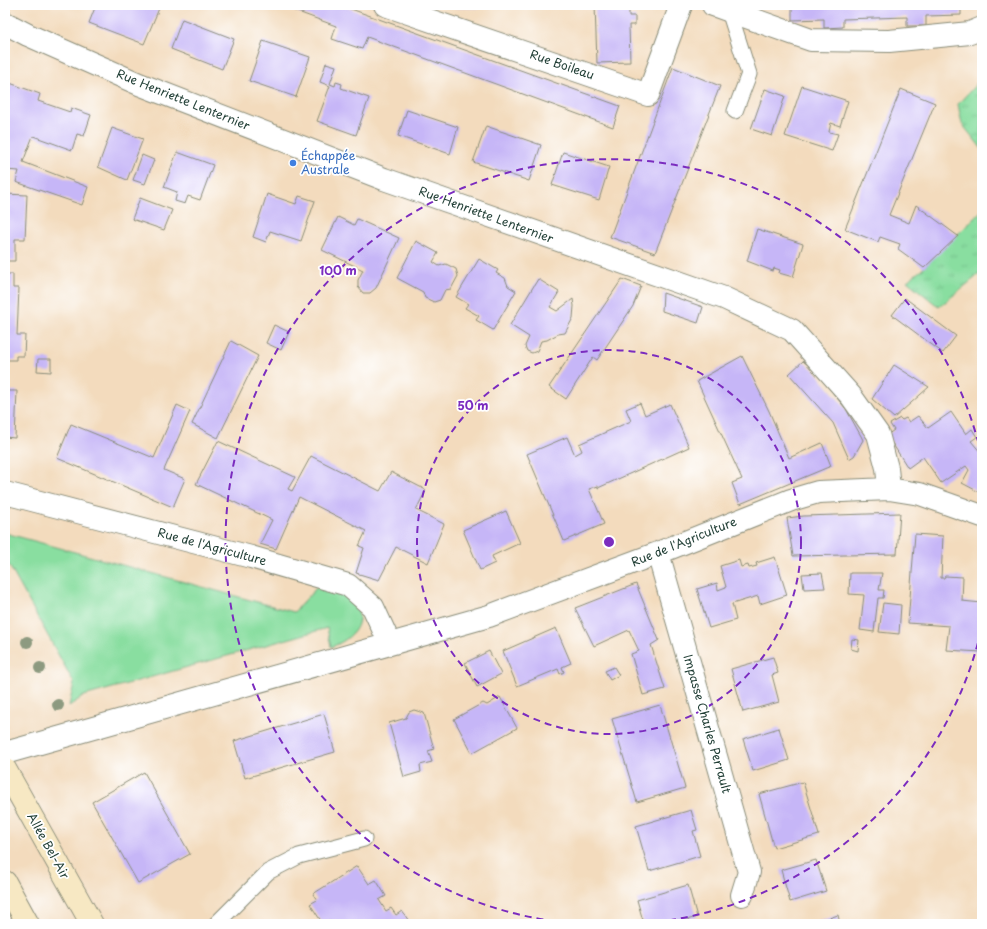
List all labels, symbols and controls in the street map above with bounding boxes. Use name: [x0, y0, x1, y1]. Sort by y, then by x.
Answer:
street label: Rue Boileau: [528, 45, 597, 83]
street label: Rue Henriette Lenternier: [114, 64, 253, 134]
place label: Échappée Australe: [301, 146, 356, 178]
marker: Échappée Australe: [288, 158, 298, 168]
street label: Rue Henriette Lenternier: [416, 181, 557, 247]
text: 100 m: [319, 261, 357, 279]
text: 50 m: [457, 396, 489, 414]
street label: Rue de l'Agriculture: [628, 512, 739, 570]
street label: Rue de l'Agriculture: [156, 523, 269, 569]
centre of rings: [602, 535, 616, 549]
street label: Impasse Charles Perrault: [680, 652, 736, 795]
street label: Allée Bel-Air: [23, 809, 75, 882]

